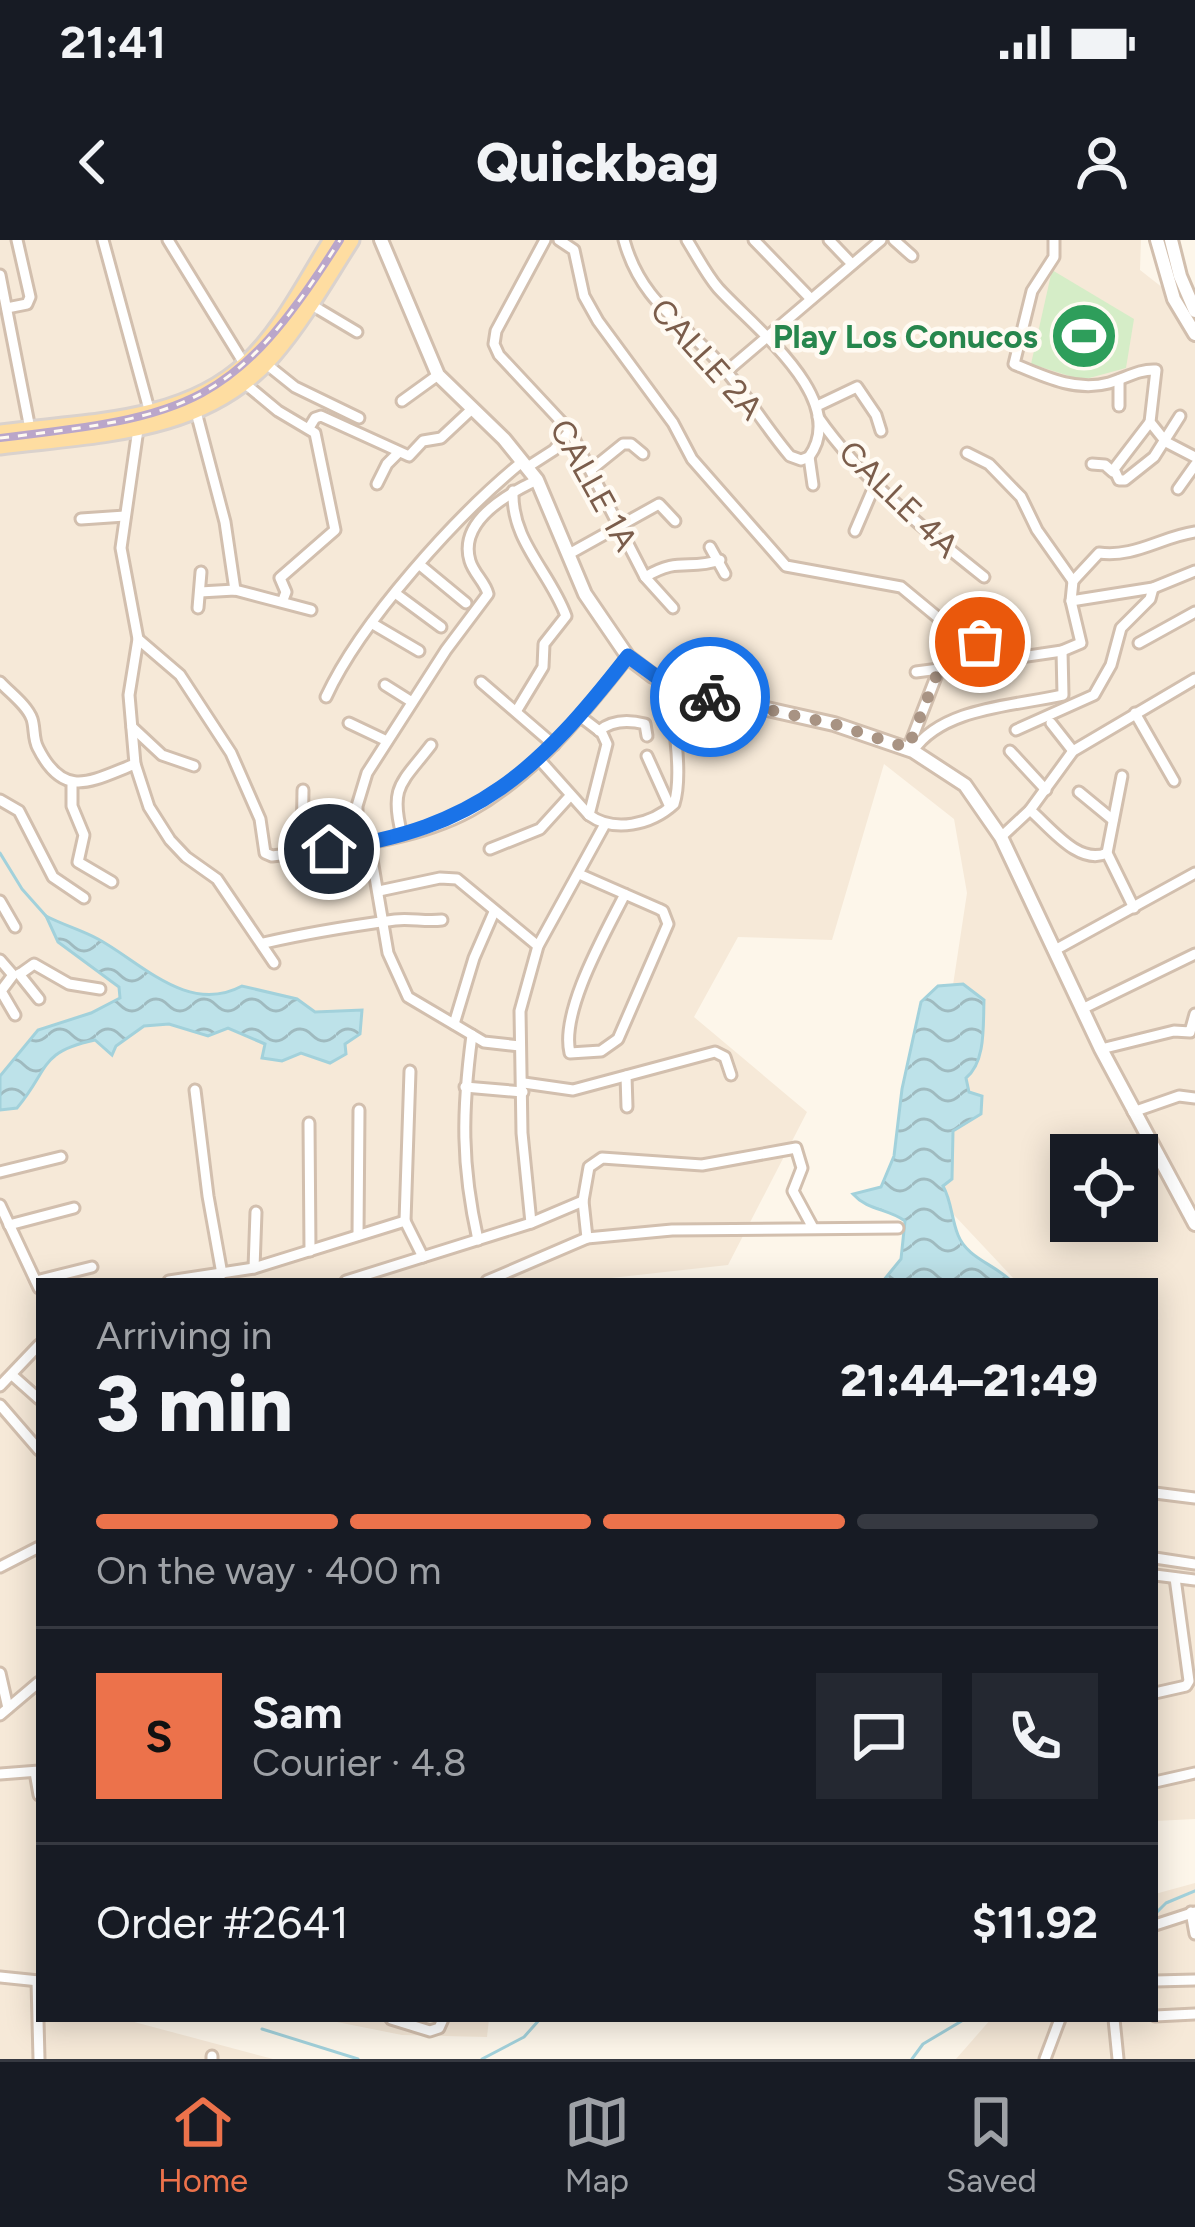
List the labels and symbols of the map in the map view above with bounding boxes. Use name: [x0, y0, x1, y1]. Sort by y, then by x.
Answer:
street label: CALLE 2A: [643, 291, 772, 428]
sports icon: Play Los Conucos: [1049, 301, 1119, 371]
place label: Play Los Conucos: [773, 317, 1038, 356]
street label: CALLE 1A: [542, 413, 646, 558]
street label: CALLE 4A: [831, 433, 967, 566]
pin: [929, 591, 1031, 693]
courier: [650, 637, 770, 757]
pin: [278, 798, 380, 900]

